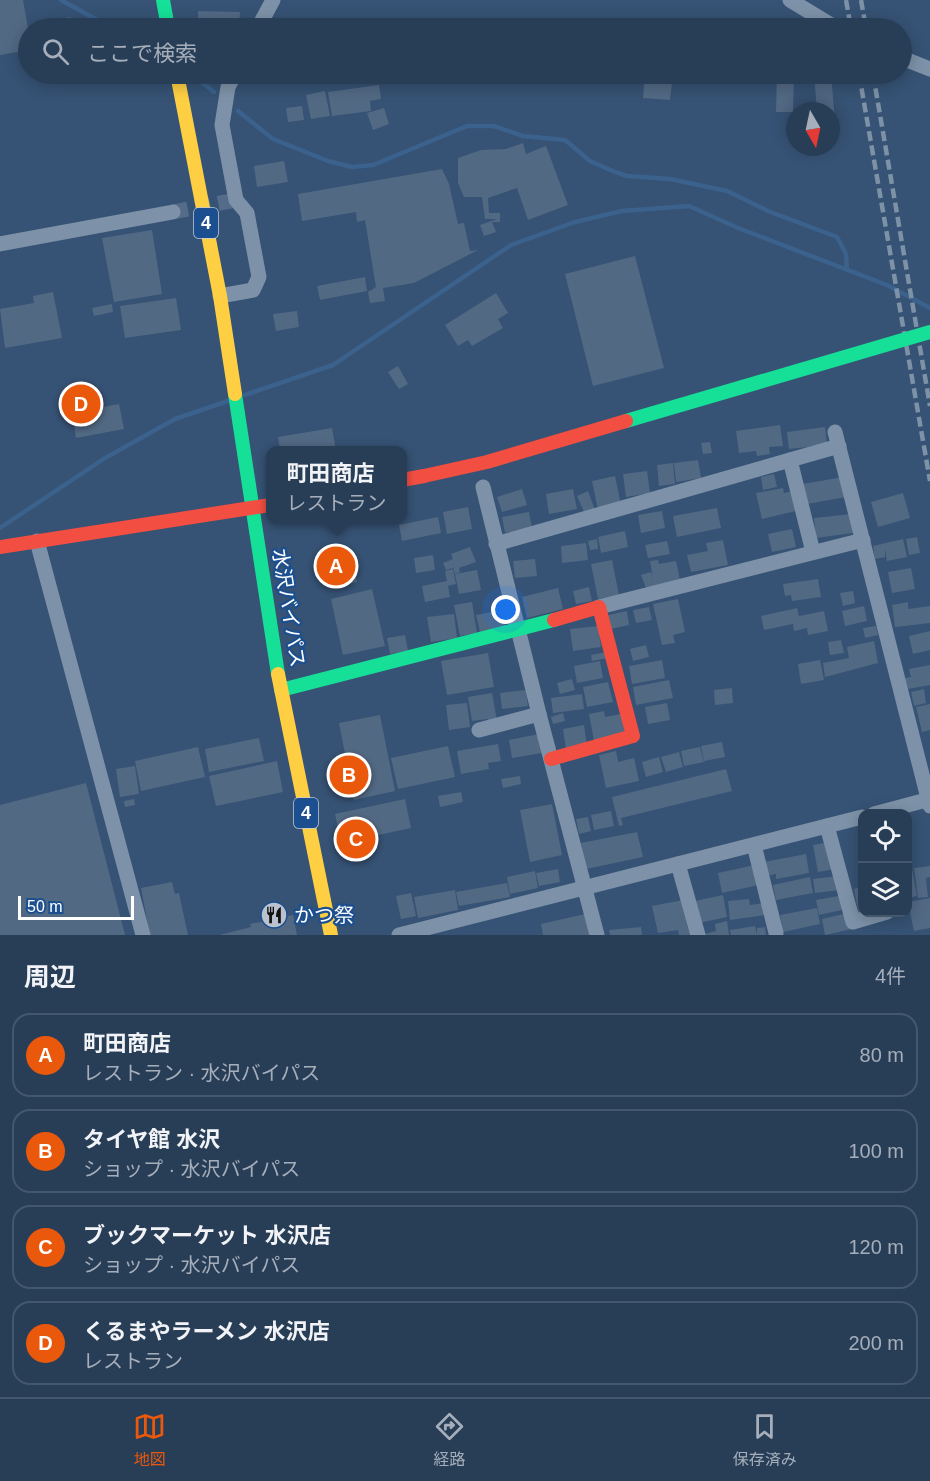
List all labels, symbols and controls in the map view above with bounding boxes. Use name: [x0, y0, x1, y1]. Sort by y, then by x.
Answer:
search box: [18, 18, 912, 84]
icon: search: [39, 35, 72, 68]
text: ここで検索: [87, 41, 197, 66]
north arrow: [786, 102, 840, 156]
road number: 4: [194, 208, 218, 238]
pin: D: [62, 382, 100, 426]
popup: [266, 446, 407, 524]
text: 町田商店: [287, 461, 375, 486]
text: レストラン: [287, 492, 387, 514]
pin: A: [316, 544, 356, 588]
street label: 水沢バイパス: [269, 547, 309, 669]
your location: [491, 595, 520, 624]
pin: B: [330, 752, 368, 798]
road number: 4: [294, 798, 318, 828]
map controls: [858, 809, 912, 917]
button: locate: [858, 809, 912, 863]
pin: C: [336, 816, 376, 862]
button: layers: [858, 863, 912, 917]
scale bar: [18, 893, 134, 920]
text: 50 m: [27, 898, 63, 915]
restaurant icon: かつ祭: [259, 900, 289, 930]
place label: かつ祭: [294, 904, 354, 926]
text: 周辺: [24, 962, 76, 992]
text: 4件: [875, 965, 906, 987]
text: 町田商店: [83, 1031, 171, 1056]
text: A: [38, 1044, 53, 1066]
text: 80 m: [860, 1044, 904, 1066]
text: レストラン · 水沢バイパス: [83, 1062, 320, 1084]
text: タイヤ館 水沢: [83, 1127, 220, 1152]
text: B: [38, 1140, 53, 1162]
text: 100 m: [848, 1140, 904, 1162]
text: ショップ · 水沢バイパス: [83, 1158, 300, 1180]
text: ブックマーケット 水沢店: [83, 1223, 331, 1248]
text: C: [38, 1236, 53, 1258]
text: 120 m: [848, 1236, 904, 1258]
text: ショップ · 水沢バイパス: [83, 1254, 300, 1276]
text: くるまやラーメン 水沢店: [83, 1319, 330, 1344]
text: D: [38, 1332, 53, 1354]
text: 200 m: [848, 1332, 904, 1354]
text: レストラン: [83, 1350, 183, 1372]
tab: 地図: [133, 1410, 166, 1470]
tab: 経路: [433, 1410, 466, 1470]
tab: 保存済み: [733, 1410, 797, 1470]

